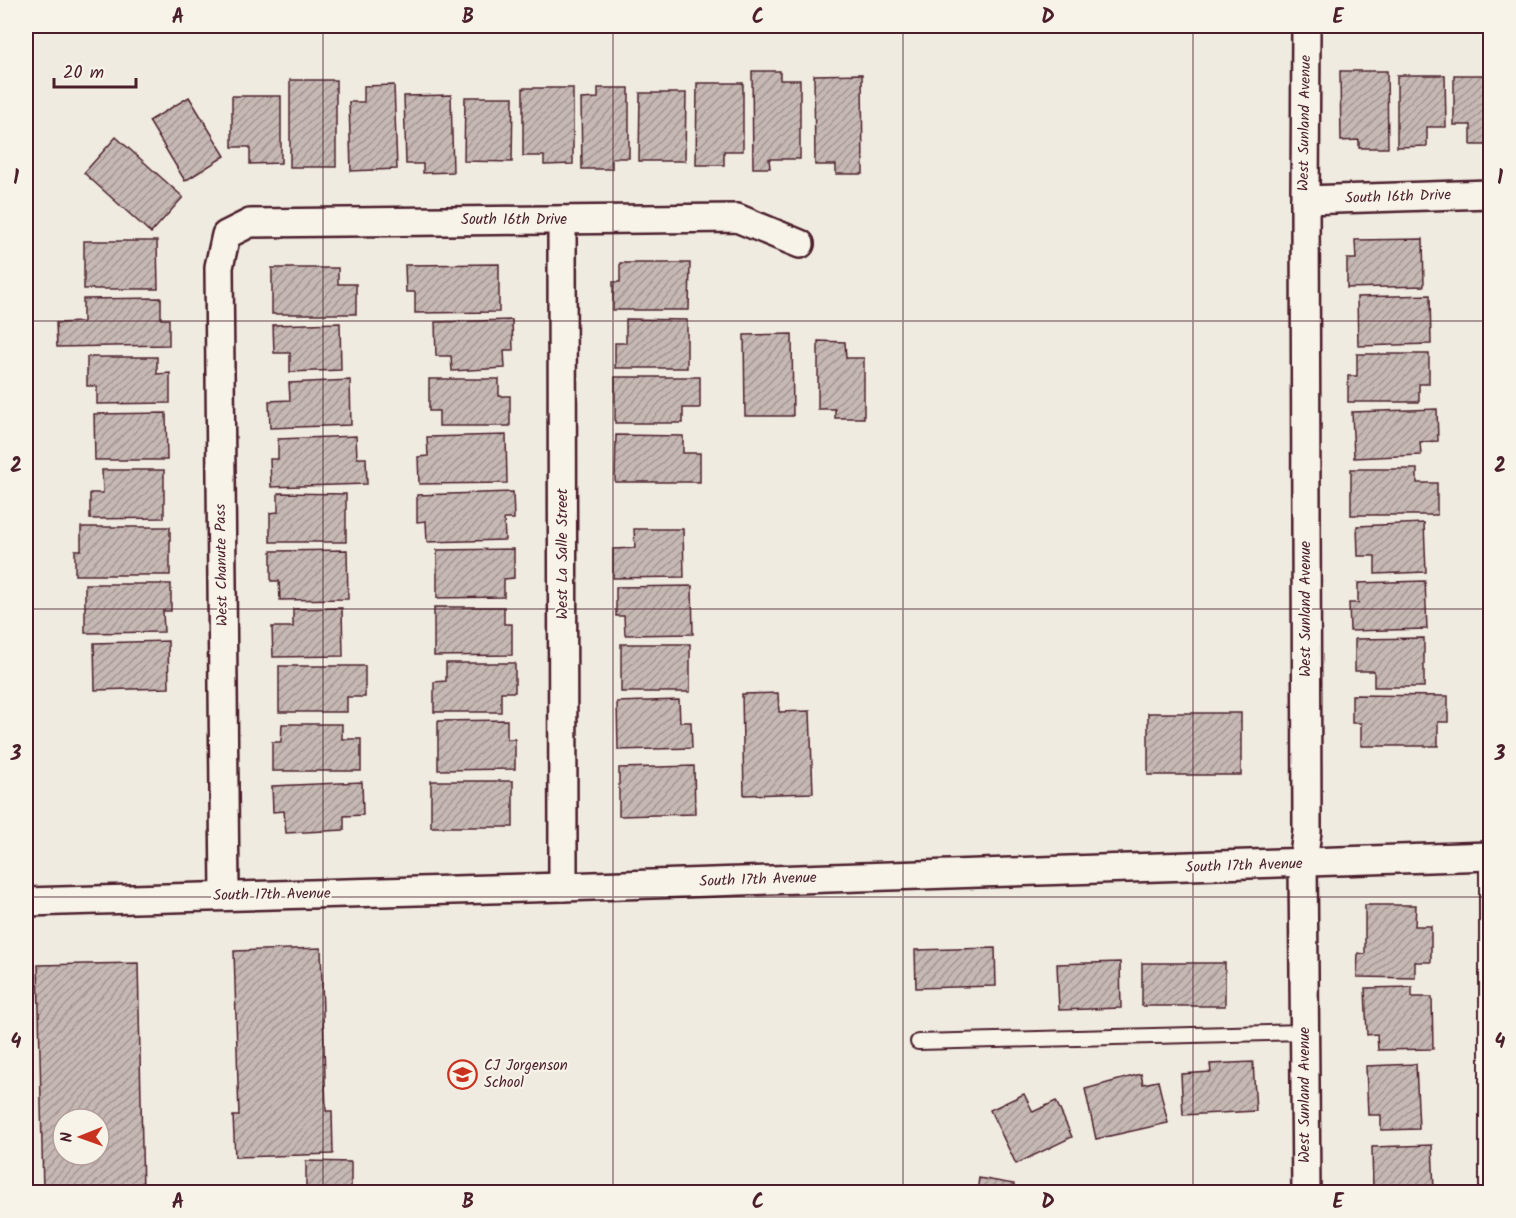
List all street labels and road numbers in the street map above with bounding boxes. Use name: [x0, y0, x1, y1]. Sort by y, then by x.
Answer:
street label: West Sunland Avenue: [1292, 54, 1318, 191]
street label: South 16th Drive: [1345, 183, 1452, 211]
street label: South 16th Drive: [461, 208, 567, 232]
street label: West La Salle Street: [551, 488, 575, 620]
street label: West Chanute Pass: [209, 503, 235, 626]
street label: West Sunland Avenue: [1294, 541, 1318, 677]
street label: South 17th Avenue: [1185, 852, 1303, 880]
street label: South 17th Avenue: [699, 866, 817, 894]
street label: South 17th Avenue: [213, 882, 331, 908]
street label: West Sunland Avenue: [1293, 1027, 1317, 1163]

